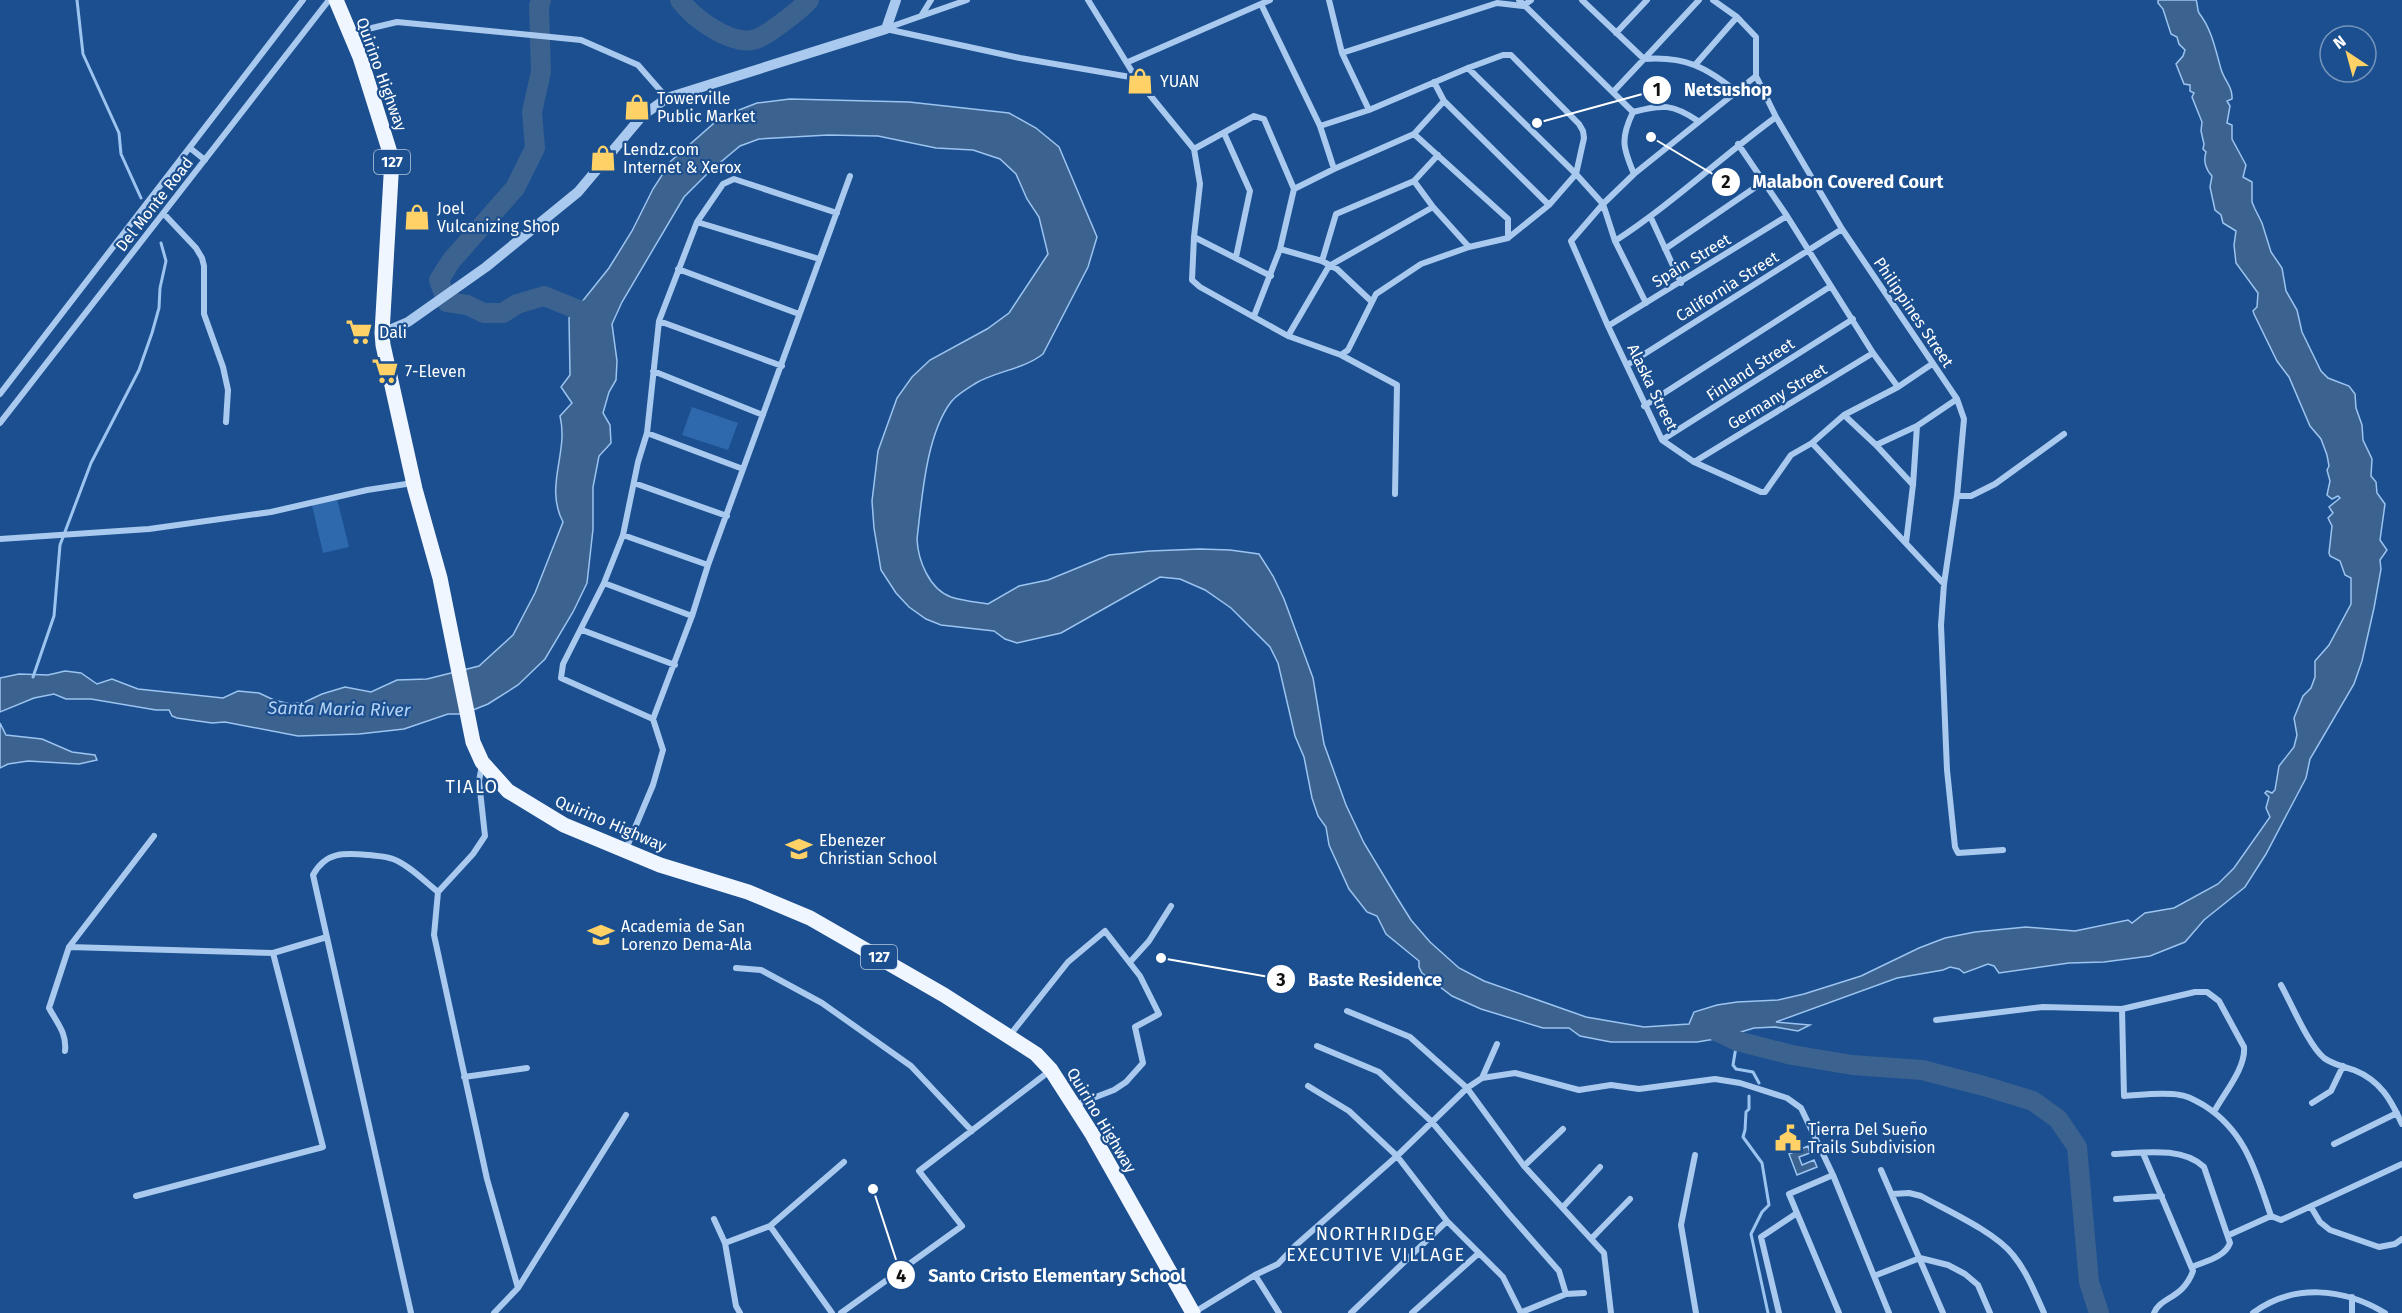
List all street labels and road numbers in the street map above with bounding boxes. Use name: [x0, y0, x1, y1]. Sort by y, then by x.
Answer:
street label: Quirino Highway: [352, 15, 411, 134]
road number: 127: [374, 150, 410, 174]
street label: Del Monte Road: [112, 153, 197, 255]
street label: Spain Street: [1649, 229, 1734, 291]
street label: California Street: [1672, 247, 1782, 326]
street label: Philippines Street: [1870, 254, 1958, 371]
street label: Finland Street: [1703, 334, 1798, 405]
street label: Alaska Street: [1623, 341, 1682, 434]
street label: Germany Street: [1724, 359, 1830, 433]
street label: Quirino Highway: [552, 791, 670, 856]
road number: 127: [861, 945, 897, 969]
street label: Quirino Highway: [1063, 1064, 1140, 1176]

